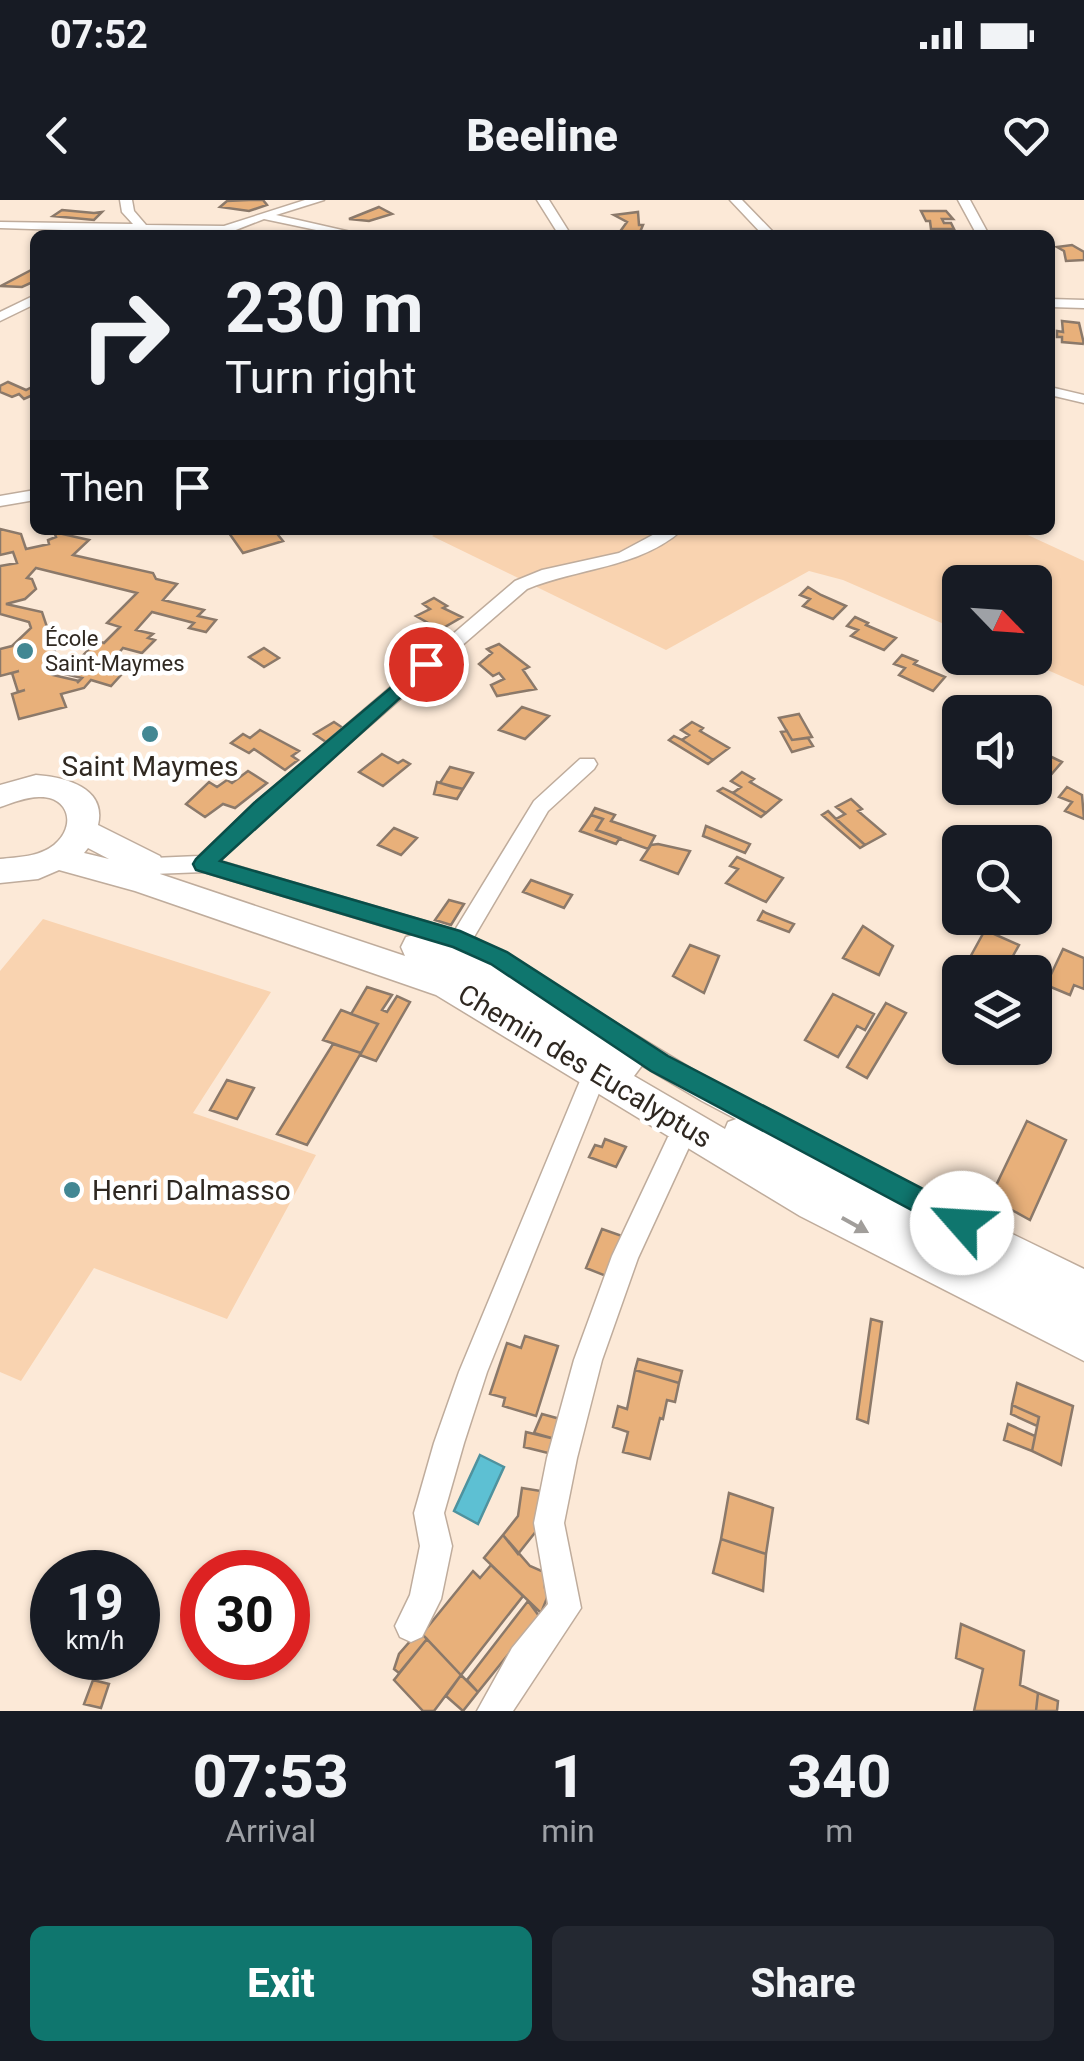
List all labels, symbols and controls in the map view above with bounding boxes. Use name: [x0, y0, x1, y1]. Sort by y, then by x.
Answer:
text: 07:52: [50, 13, 148, 57]
icon: back: [30, 108, 85, 163]
icon: heart: [999, 108, 1054, 163]
text: Beeline: [466, 109, 618, 162]
text: 230 m: [225, 267, 424, 349]
icon: right: [60, 270, 190, 400]
text: Turn right: [225, 351, 417, 404]
icon: arrive: [165, 460, 220, 515]
text: Then: [60, 466, 145, 510]
north arrow: [942, 565, 1052, 675]
map controls: [942, 565, 1052, 1065]
pin: [384, 622, 469, 707]
place label: École Saint-Maymes: [45, 626, 185, 676]
icon: arrive: [399, 637, 454, 692]
marker: École Saint-Maymes: [14, 640, 36, 662]
button: sound: [942, 695, 1052, 805]
marker: Saint Maymes: [139, 723, 161, 745]
place label: Saint Maymes: [62, 750, 238, 783]
button: search: [942, 825, 1052, 935]
button: layers: [942, 955, 1052, 1065]
street label: Chemin des Eucalyptus: [452, 977, 718, 1155]
position arrow: [910, 1171, 1014, 1275]
place label: Henri Dalmasso: [92, 1174, 291, 1207]
marker: Henri Dalmasso: [61, 1179, 83, 1201]
one-way arrow: [841, 1216, 869, 1233]
speed limit sign: 30: [180, 1550, 310, 1680]
text: 19: [66, 1574, 124, 1632]
text: km/h: [66, 1626, 124, 1655]
text: 07:53: [193, 1741, 349, 1812]
text: 1: [551, 1741, 585, 1812]
text: 340: [787, 1741, 891, 1812]
text: Arrival: [225, 1812, 316, 1850]
text: min: [541, 1812, 595, 1850]
text: m: [825, 1812, 853, 1850]
button: Exit: [30, 1926, 532, 2041]
button: Share: [552, 1926, 1054, 2041]

